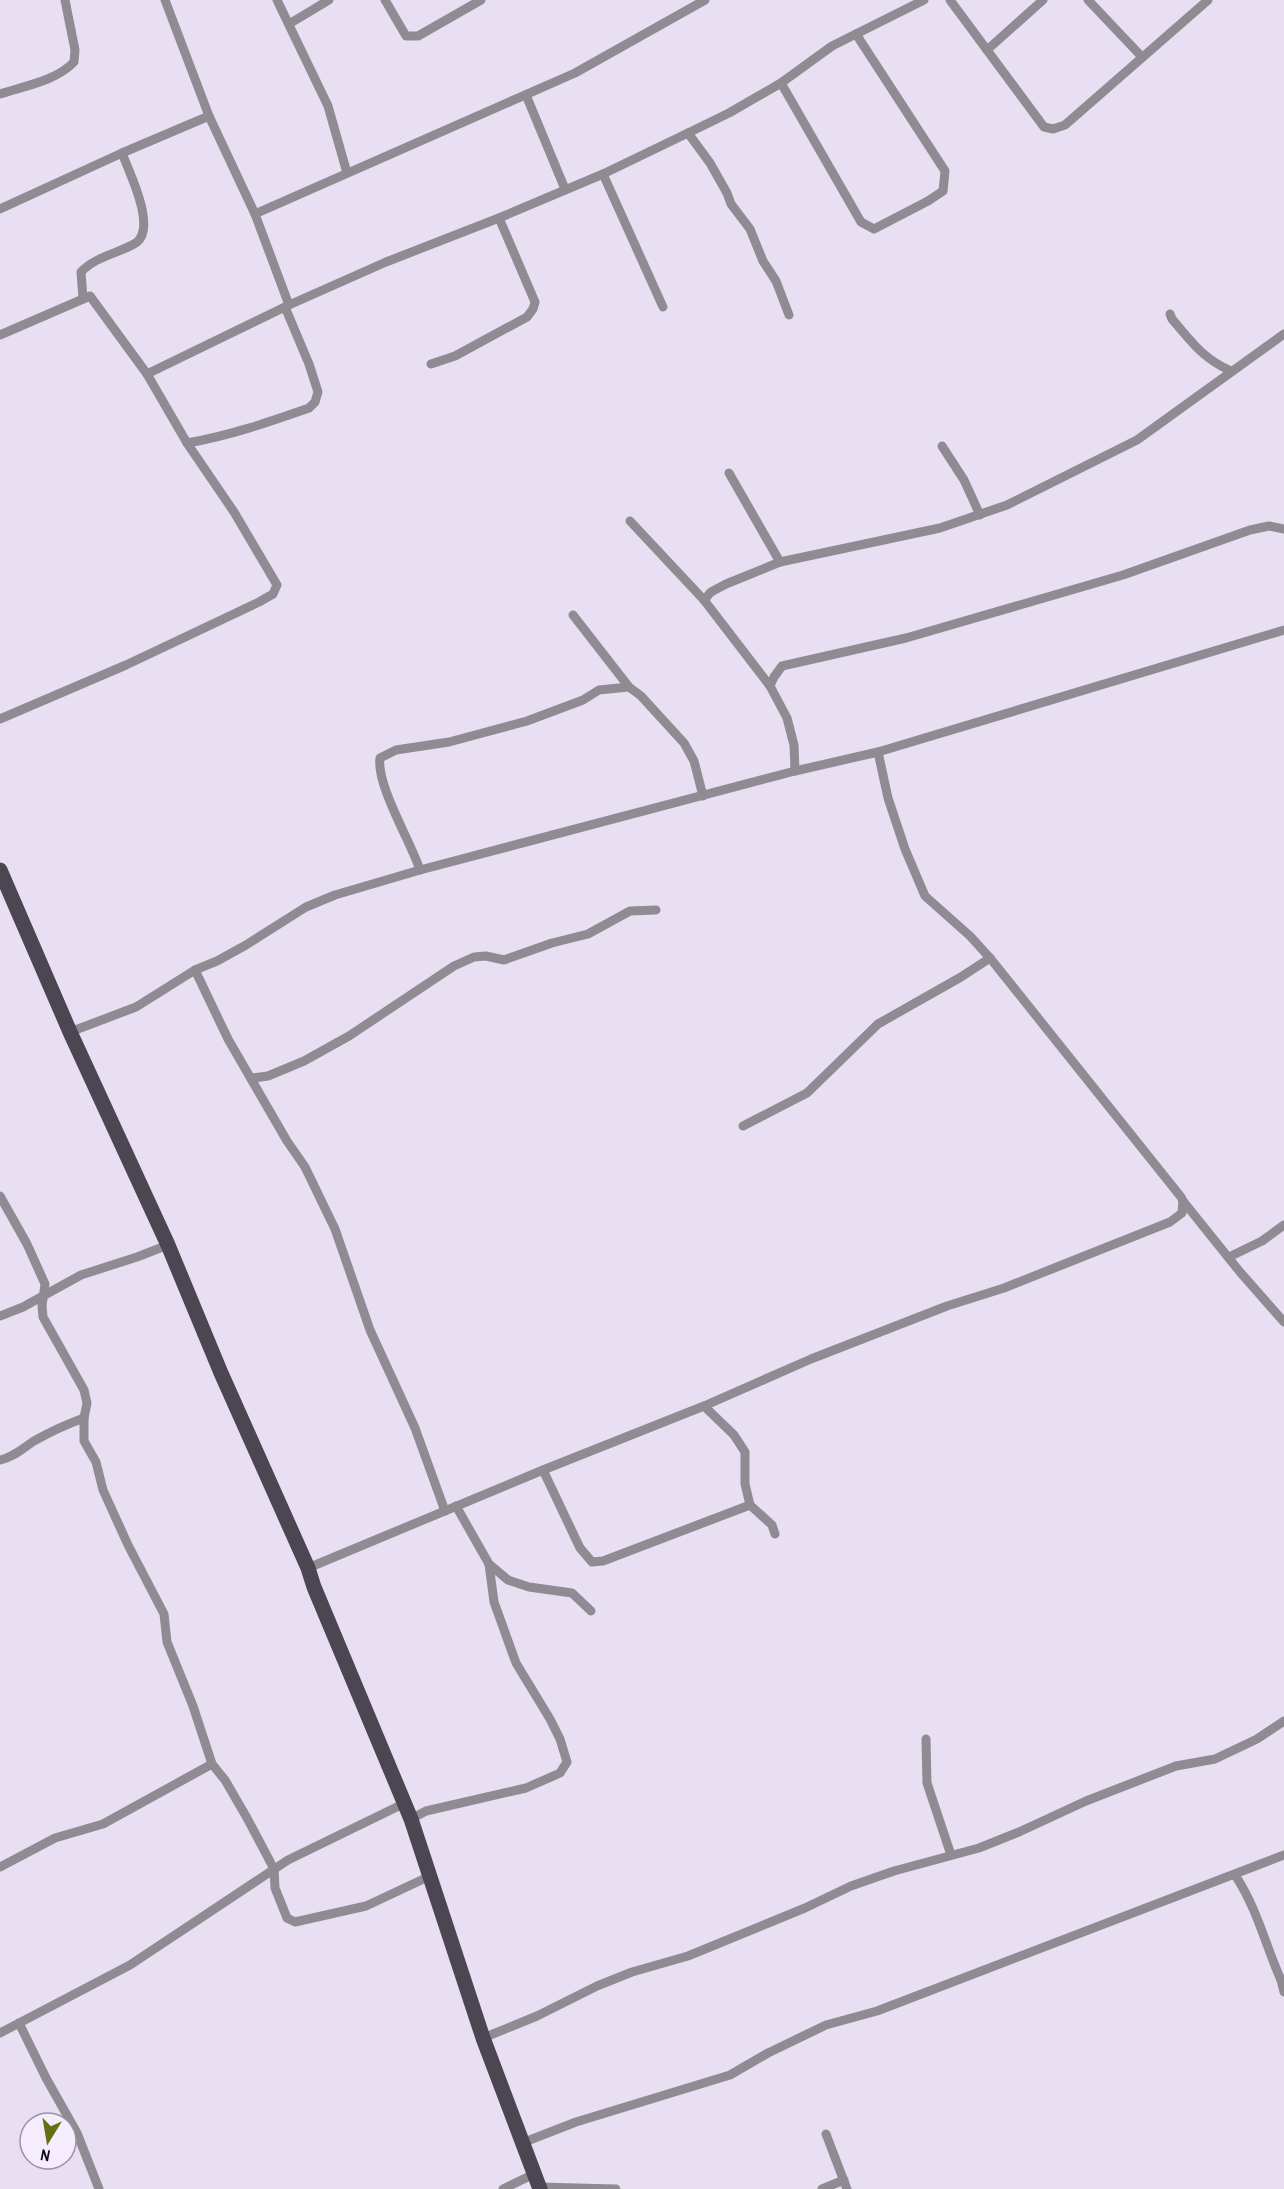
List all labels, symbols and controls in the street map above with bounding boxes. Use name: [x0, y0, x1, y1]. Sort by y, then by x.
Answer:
north arrow: [18, 2111, 78, 2171]
text: N: [38, 2144, 52, 2167]

